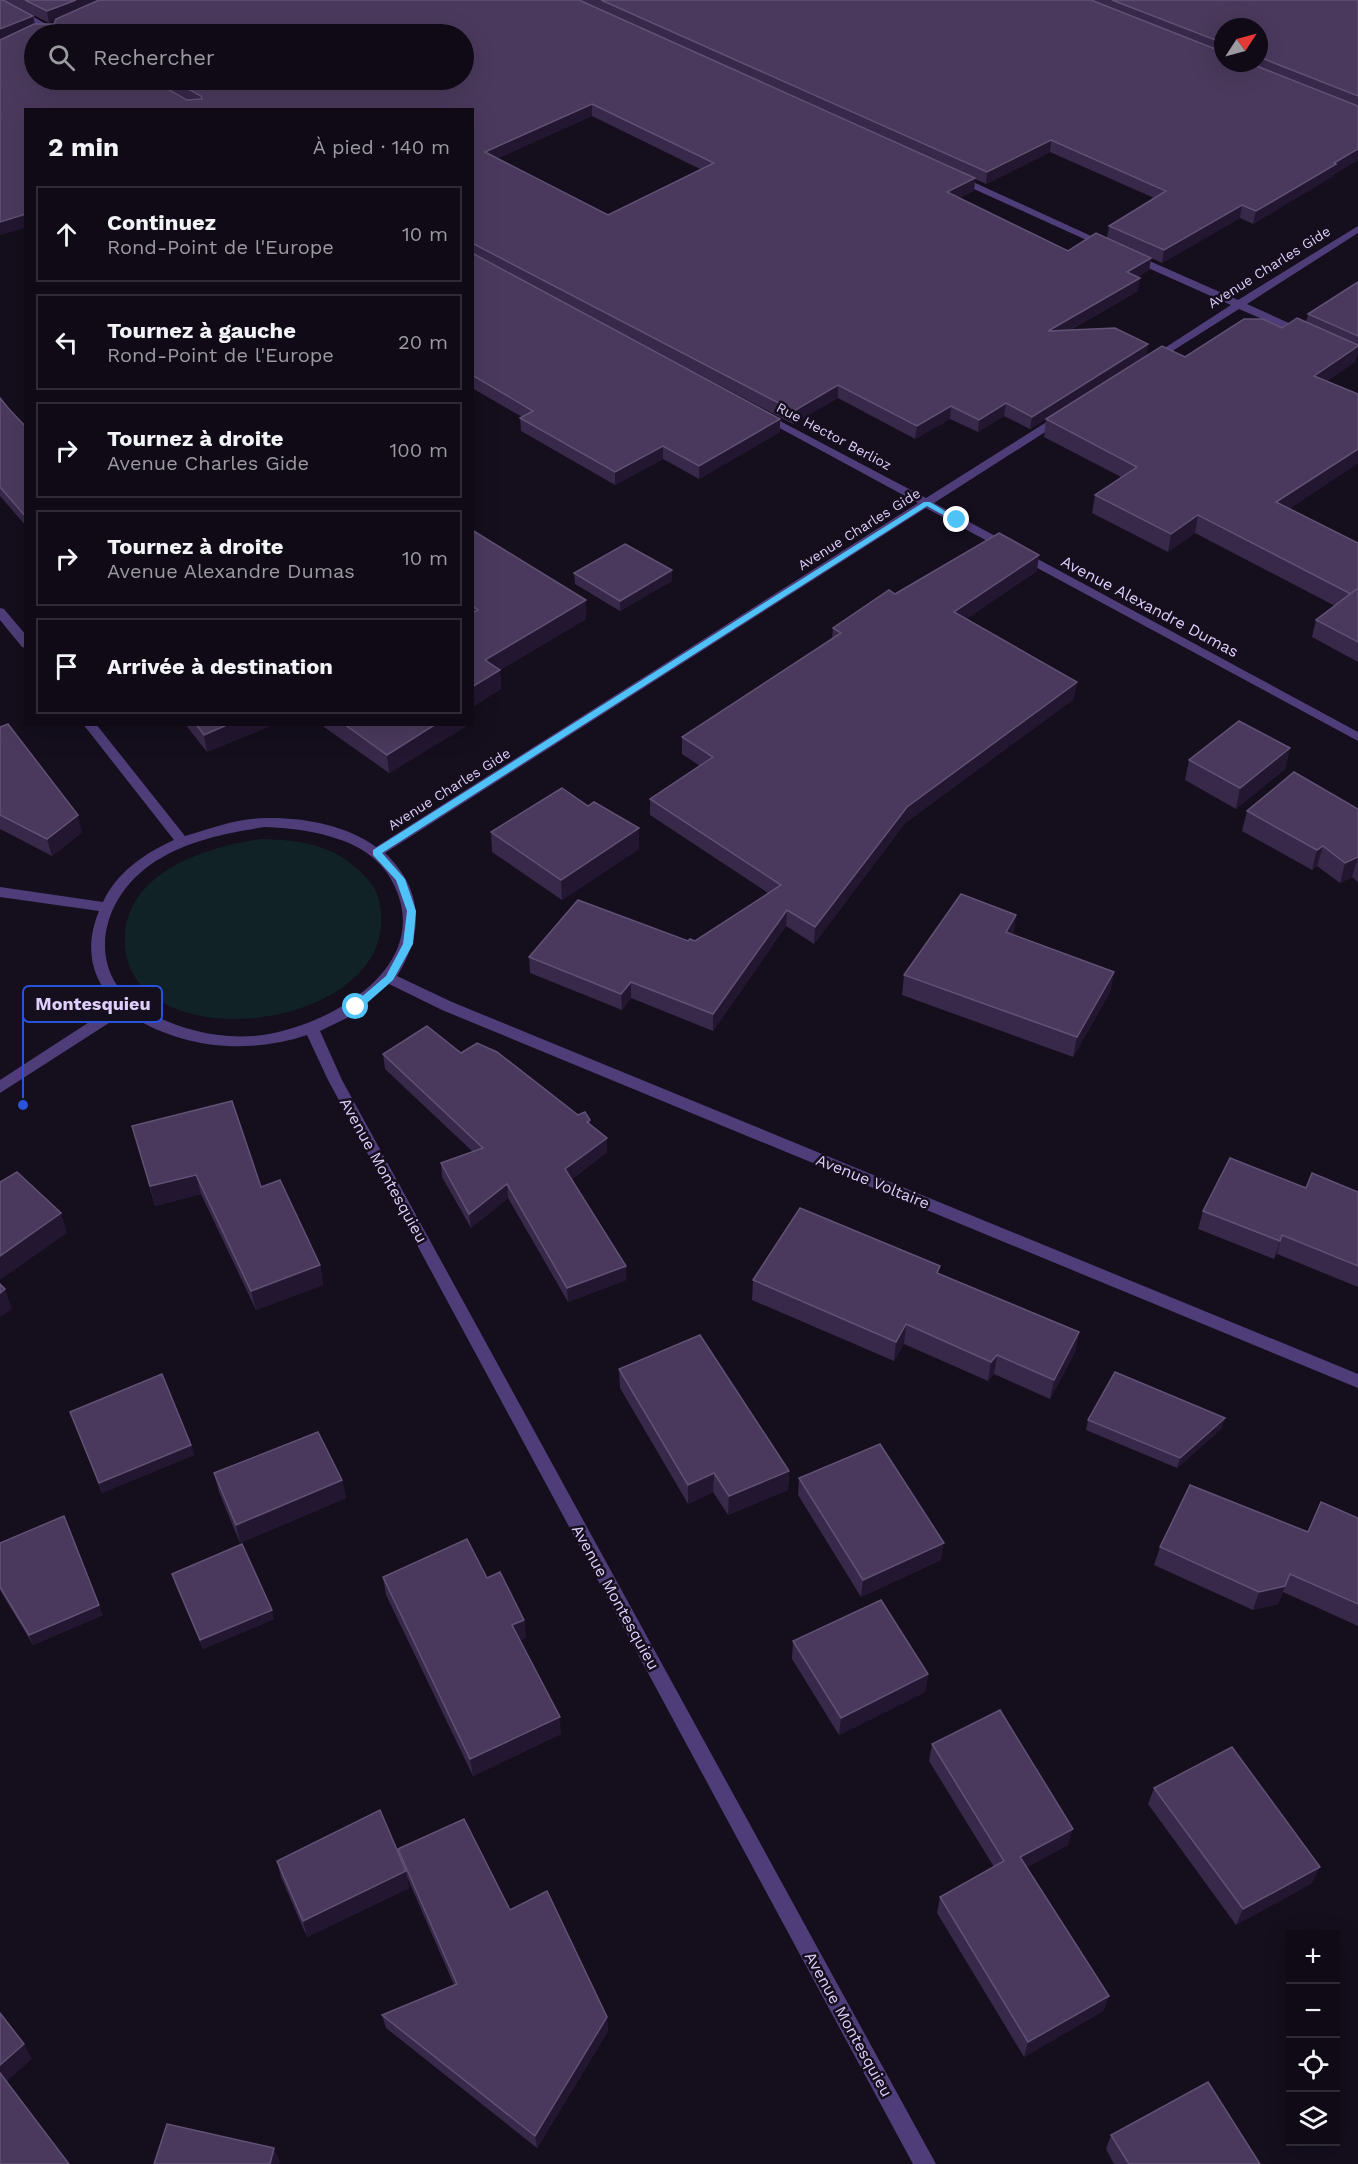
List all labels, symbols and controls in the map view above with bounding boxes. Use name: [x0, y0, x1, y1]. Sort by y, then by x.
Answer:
north arrow: [1214, 18, 1268, 72]
search box: [24, 24, 474, 90]
icon: search: [45, 41, 78, 74]
text: Rechercher: [93, 45, 215, 70]
text: 2 min: [48, 132, 119, 162]
text: À pied · 140 m: [313, 135, 450, 159]
text: Continuez: [107, 210, 216, 235]
icon: ahead: [50, 218, 83, 251]
text: 10 m: [402, 222, 448, 246]
street label: Avenue Charles Gide: [1205, 223, 1333, 311]
text: Rond-Point de l'Europe: [107, 235, 334, 259]
text: Tournez à gauche: [107, 318, 296, 343]
icon: left: [50, 326, 83, 359]
text: 20 m: [398, 330, 448, 354]
text: Rond-Point de l'Europe: [107, 343, 334, 367]
street label: Rue Hector Berlioz: [774, 399, 894, 473]
text: Tournez à droite: [107, 426, 284, 451]
icon: right: [50, 434, 83, 467]
text: 100 m: [389, 438, 448, 462]
text: Avenue Charles Gide: [107, 451, 309, 475]
street label: Avenue Charles Gide: [795, 485, 923, 573]
route end: [943, 506, 969, 532]
text: Tournez à droite: [107, 534, 284, 559]
icon: right: [50, 542, 83, 575]
text: 10 m: [402, 546, 448, 570]
street label: Avenue Alexandre Dumas: [1058, 552, 1242, 661]
text: Avenue Alexandre Dumas: [107, 559, 355, 583]
icon: arrive: [50, 650, 83, 683]
text: Arrivée à destination: [107, 654, 333, 679]
street label: Avenue Charles Gide: [385, 745, 513, 833]
callout: Montesquieu: [23, 986, 162, 1022]
text: Montesquieu: [35, 993, 151, 1014]
route start: [342, 993, 368, 1019]
street label: Avenue Montesquieu: [336, 1095, 431, 1246]
street label: Avenue Voltaire: [813, 1150, 932, 1213]
street label: Avenue Montesquieu: [568, 1522, 663, 1673]
map controls: [1286, 1930, 1340, 2146]
button: +: [1286, 1930, 1340, 1984]
street label: Avenue Montesquieu: [801, 1949, 896, 2100]
button: −: [1286, 1984, 1340, 2038]
button: locate: [1286, 2038, 1340, 2092]
button: layers: [1286, 2092, 1340, 2146]

